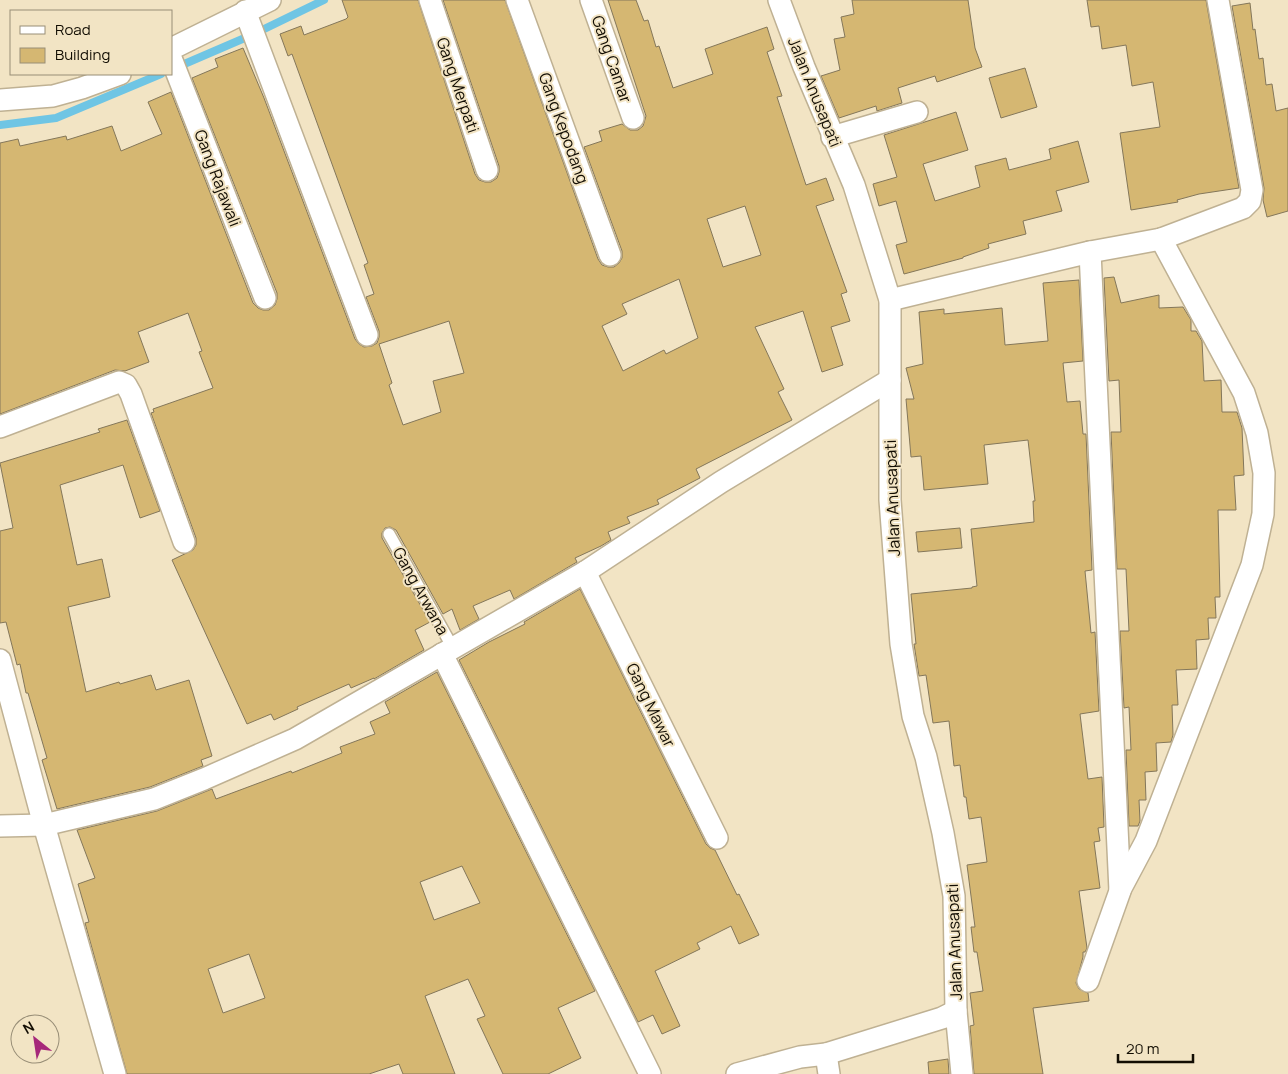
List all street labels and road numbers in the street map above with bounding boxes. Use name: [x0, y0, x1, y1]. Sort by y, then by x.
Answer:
street label: Gang Camar: [587, 12, 637, 106]
street label: Gang Merpati: [431, 34, 485, 136]
street label: Jalan Anusapati: [783, 34, 847, 150]
street label: Gang Kepodang: [534, 69, 594, 187]
street label: Gang Rajawali: [189, 126, 247, 230]
street label: Jalan Anusapati: [879, 439, 905, 557]
street label: Gang Arwana: [388, 543, 454, 639]
street label: Gang Mawar: [621, 659, 681, 751]
street label: Jalan Anusapati: [941, 883, 967, 1001]

